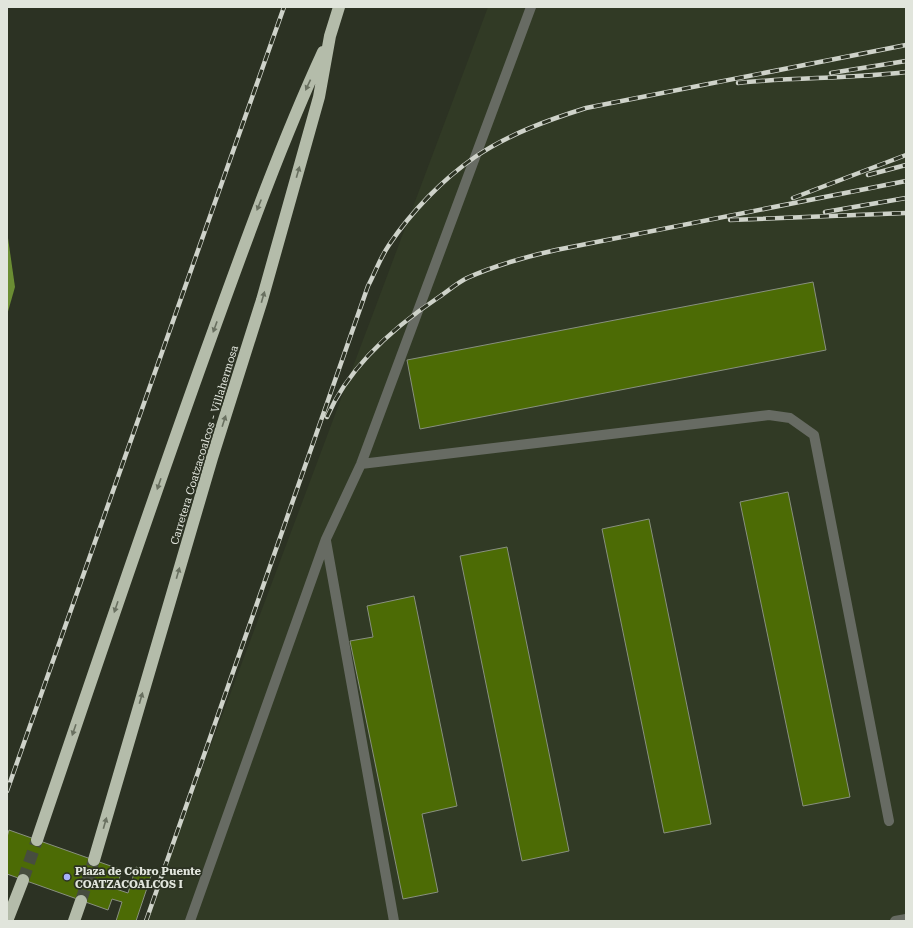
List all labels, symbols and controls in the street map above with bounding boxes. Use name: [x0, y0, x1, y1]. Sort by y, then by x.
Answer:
one-way arrow: [305, 79, 311, 90]
one-way arrow: [295, 166, 301, 178]
one-way arrow: [256, 199, 263, 211]
one-way arrow: [260, 291, 266, 303]
one-way arrow: [211, 322, 217, 334]
street label: Carretera Coatzacoalcos - Villahermosa: [168, 344, 241, 546]
one-way arrow: [221, 415, 227, 427]
one-way arrow: [155, 479, 161, 491]
one-way arrow: [175, 567, 181, 579]
one-way arrow: [113, 602, 119, 614]
one-way arrow: [138, 692, 144, 704]
one-way arrow: [71, 725, 77, 737]
one-way arrow: [102, 816, 108, 828]
place label: Plaza de Cobro Puente COATZACOALCOS I: [75, 865, 202, 891]
marker: Plaza de Cobro Puente COATZACOALCOS I: [62, 872, 72, 882]

